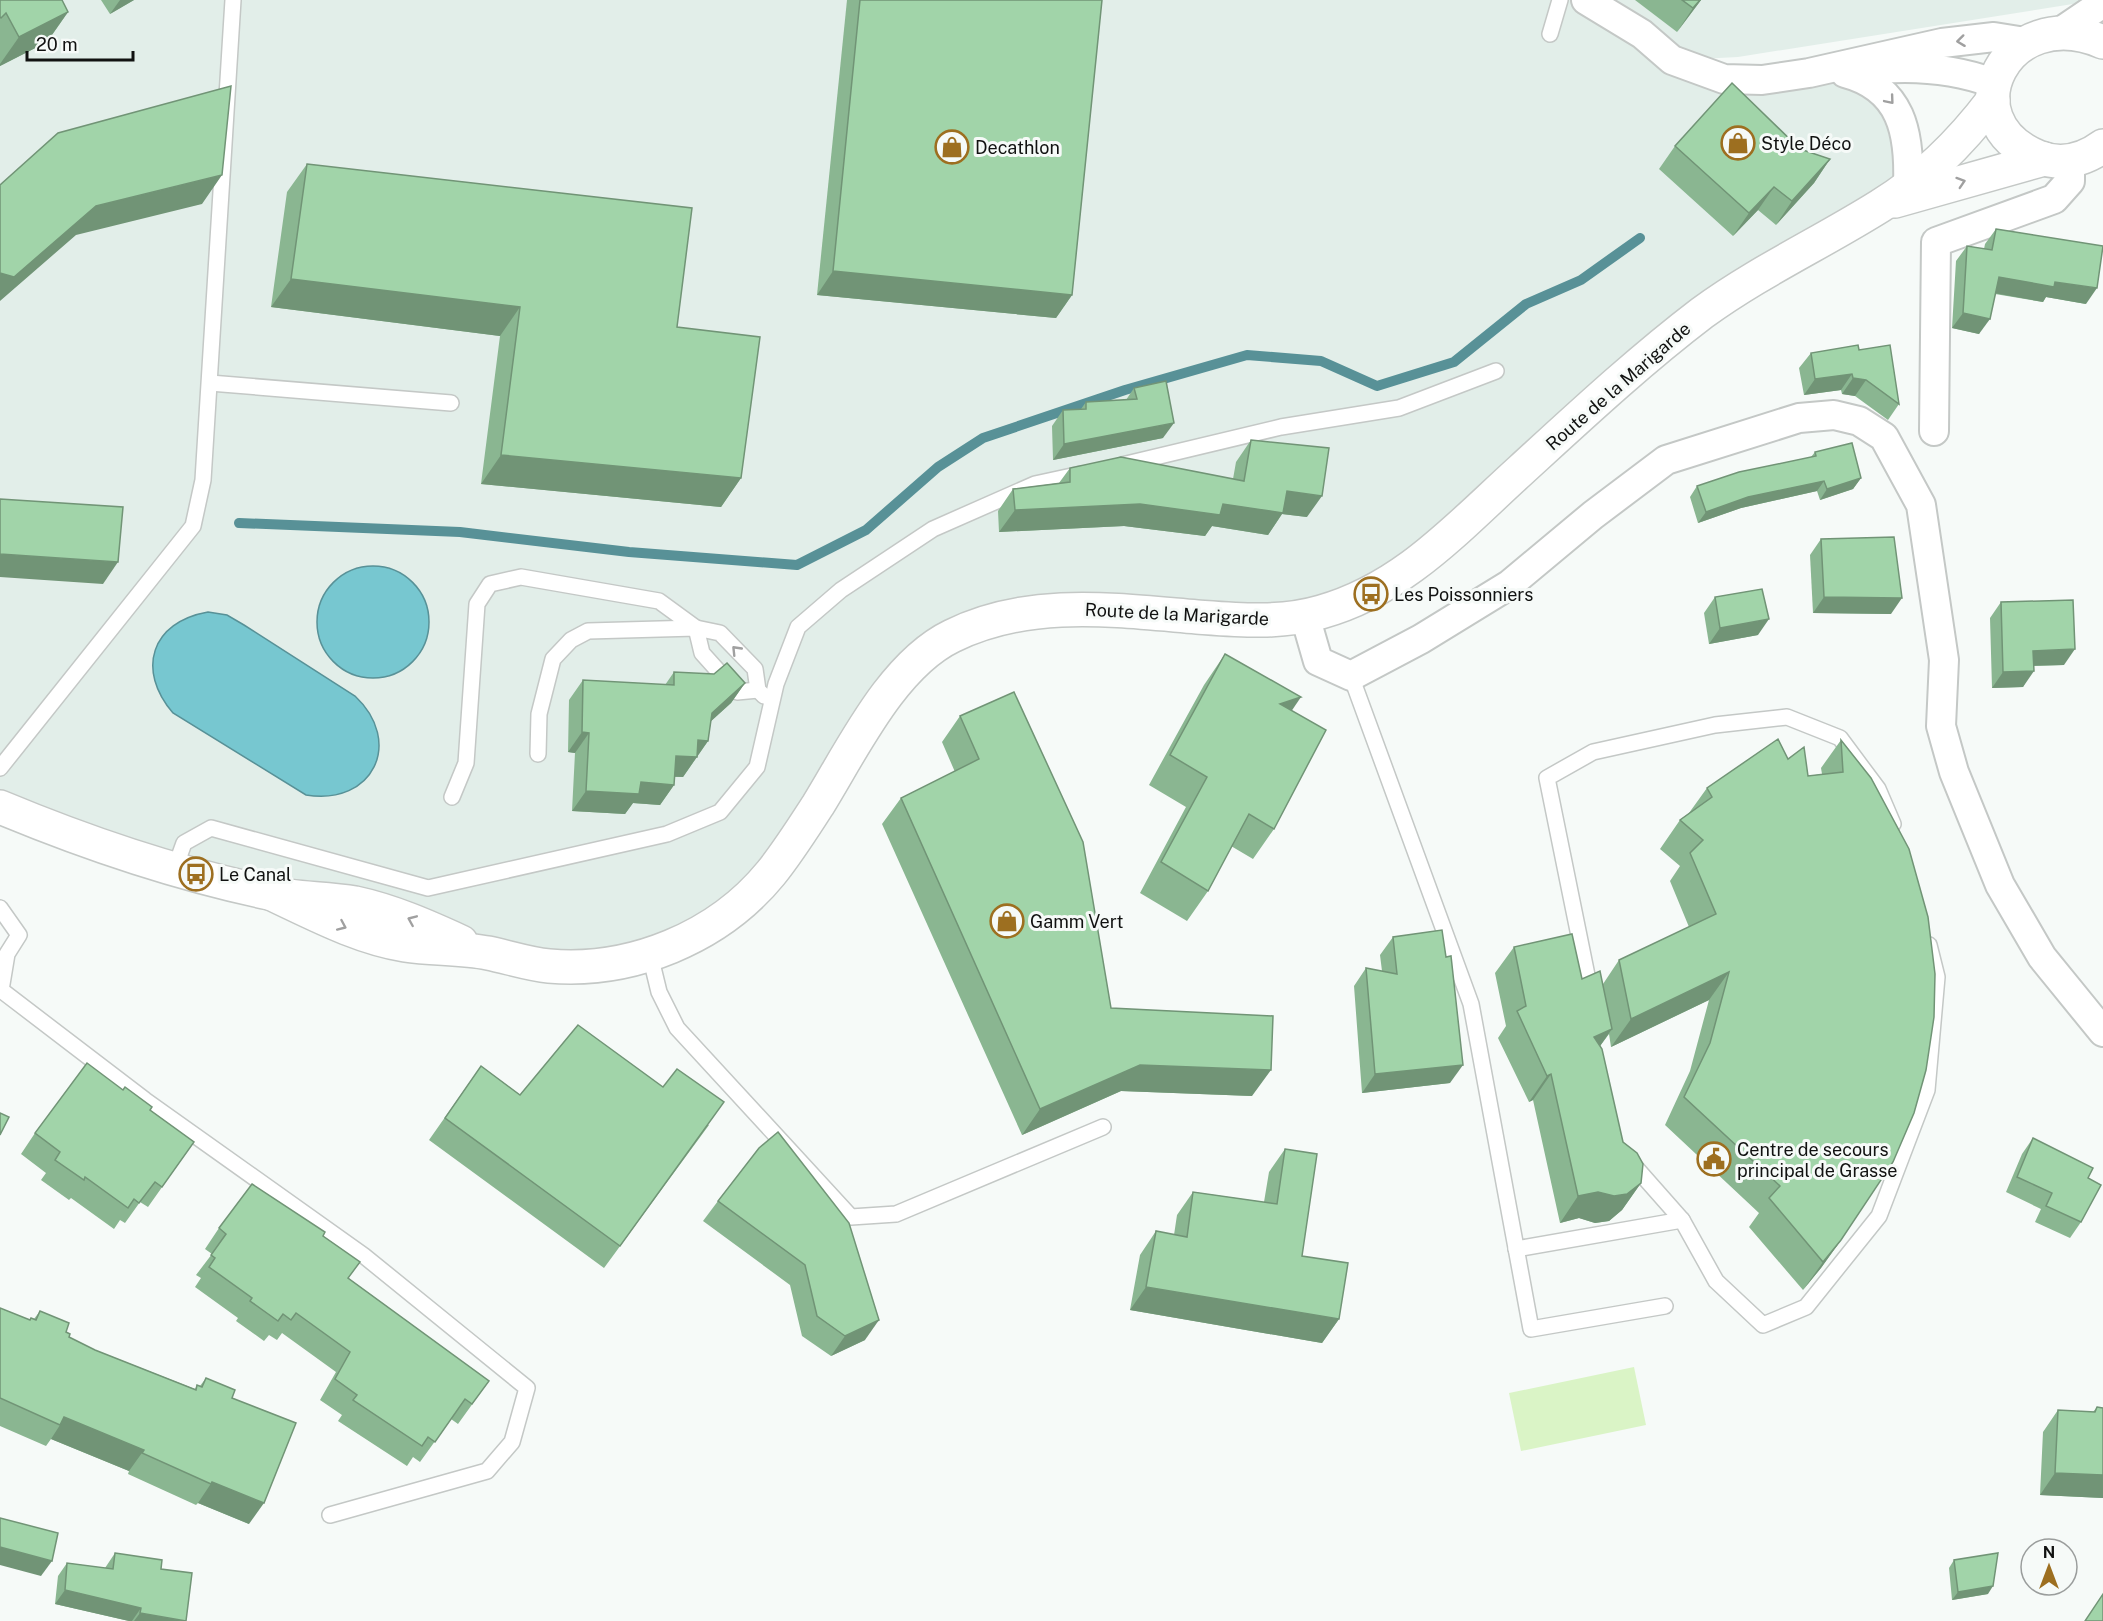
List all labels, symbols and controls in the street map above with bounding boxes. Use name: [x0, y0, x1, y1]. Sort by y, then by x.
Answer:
scale bar: [27, 24, 134, 62]
text: 20 m: [36, 34, 78, 55]
one-way arrow: [1956, 34, 1965, 47]
one-way arrow: [1882, 93, 1893, 104]
shop icon: Style Déco: [1720, 125, 1756, 161]
shop icon: Decathlon: [934, 129, 970, 165]
place label: Style Déco: [1761, 133, 1851, 154]
place label: Decathlon: [975, 137, 1060, 158]
one-way arrow: [1955, 177, 1966, 190]
street label: Route de la Marigarde: [1542, 318, 1694, 454]
bus stop icon: Les Poissonniers: [1353, 576, 1389, 612]
place label: Les Poissonniers: [1394, 584, 1533, 605]
street label: Route de la Marigarde: [1084, 599, 1270, 629]
one-way arrow: [732, 646, 743, 656]
bus stop icon: Le Canal: [178, 856, 214, 892]
place label: Le Canal: [219, 864, 291, 885]
shop icon: Gamm Vert: [989, 903, 1025, 939]
place label: Gamm Vert: [1030, 911, 1124, 932]
one-way arrow: [408, 915, 419, 927]
one-way arrow: [336, 919, 347, 931]
place label: Centre de secours principal de Grasse: [1737, 1139, 1897, 1181]
public building icon: Centre de secours principal de Grasse: [1696, 1141, 1732, 1177]
north arrow: [2019, 1537, 2079, 1597]
text: N: [2043, 1543, 2055, 1562]

